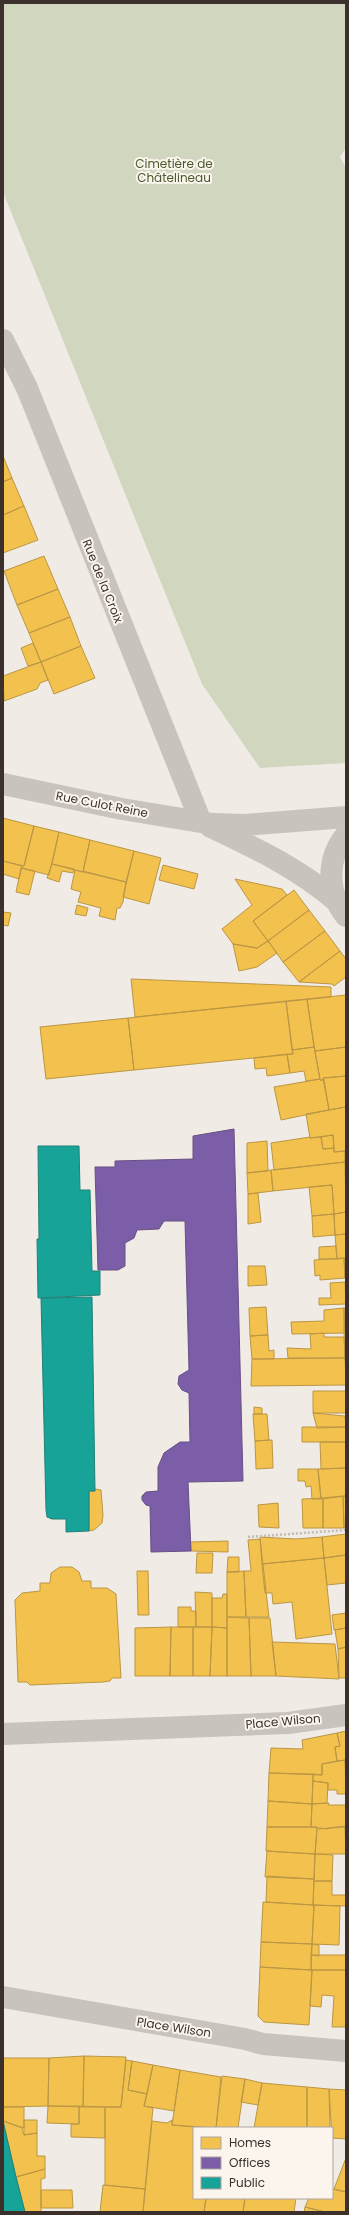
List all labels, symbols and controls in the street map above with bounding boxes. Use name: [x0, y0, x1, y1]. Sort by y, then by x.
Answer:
park label: Cimetière de Châtelineau: [135, 155, 213, 186]
street label: Rue de la Croix: [78, 537, 128, 626]
street label: Rue Culot Reine: [54, 787, 150, 821]
street label: Place Wilson: [245, 1709, 321, 1733]
street label: Place Wilson: [136, 2013, 212, 2041]
legend: [193, 2127, 333, 2199]
text: Homes: [229, 2134, 271, 2151]
text: Offices: [229, 2154, 270, 2171]
text: Public: [229, 2174, 265, 2191]

